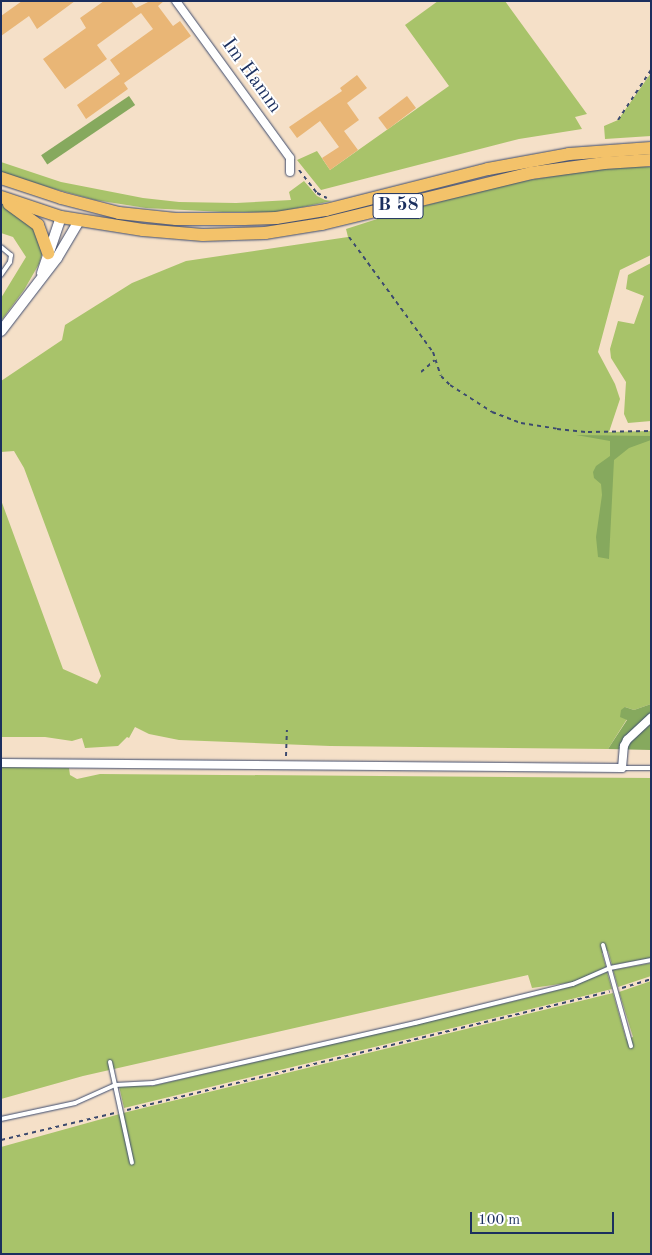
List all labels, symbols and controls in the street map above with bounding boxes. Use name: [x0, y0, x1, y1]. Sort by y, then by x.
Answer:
street label: Im Hamm: [216, 34, 286, 118]
road number: B 58: [372, 190, 424, 222]
scale bar: [472, 1202, 616, 1234]
text: 100 m: [478, 1213, 520, 1228]

